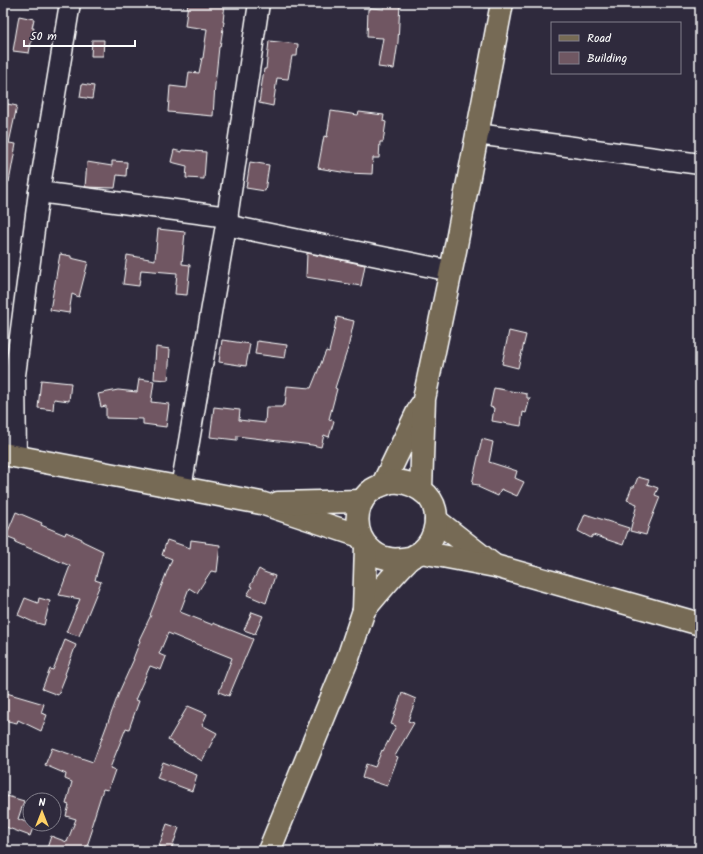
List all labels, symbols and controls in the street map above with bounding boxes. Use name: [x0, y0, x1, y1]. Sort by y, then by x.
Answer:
scale bar: [24, 22, 135, 48]
legend: [551, 22, 681, 74]
text: 50 m: [30, 27, 57, 46]
text: Road: [587, 29, 612, 48]
text: Building: [587, 49, 627, 68]
north arrow: [22, 792, 62, 832]
text: N: [39, 794, 46, 812]

